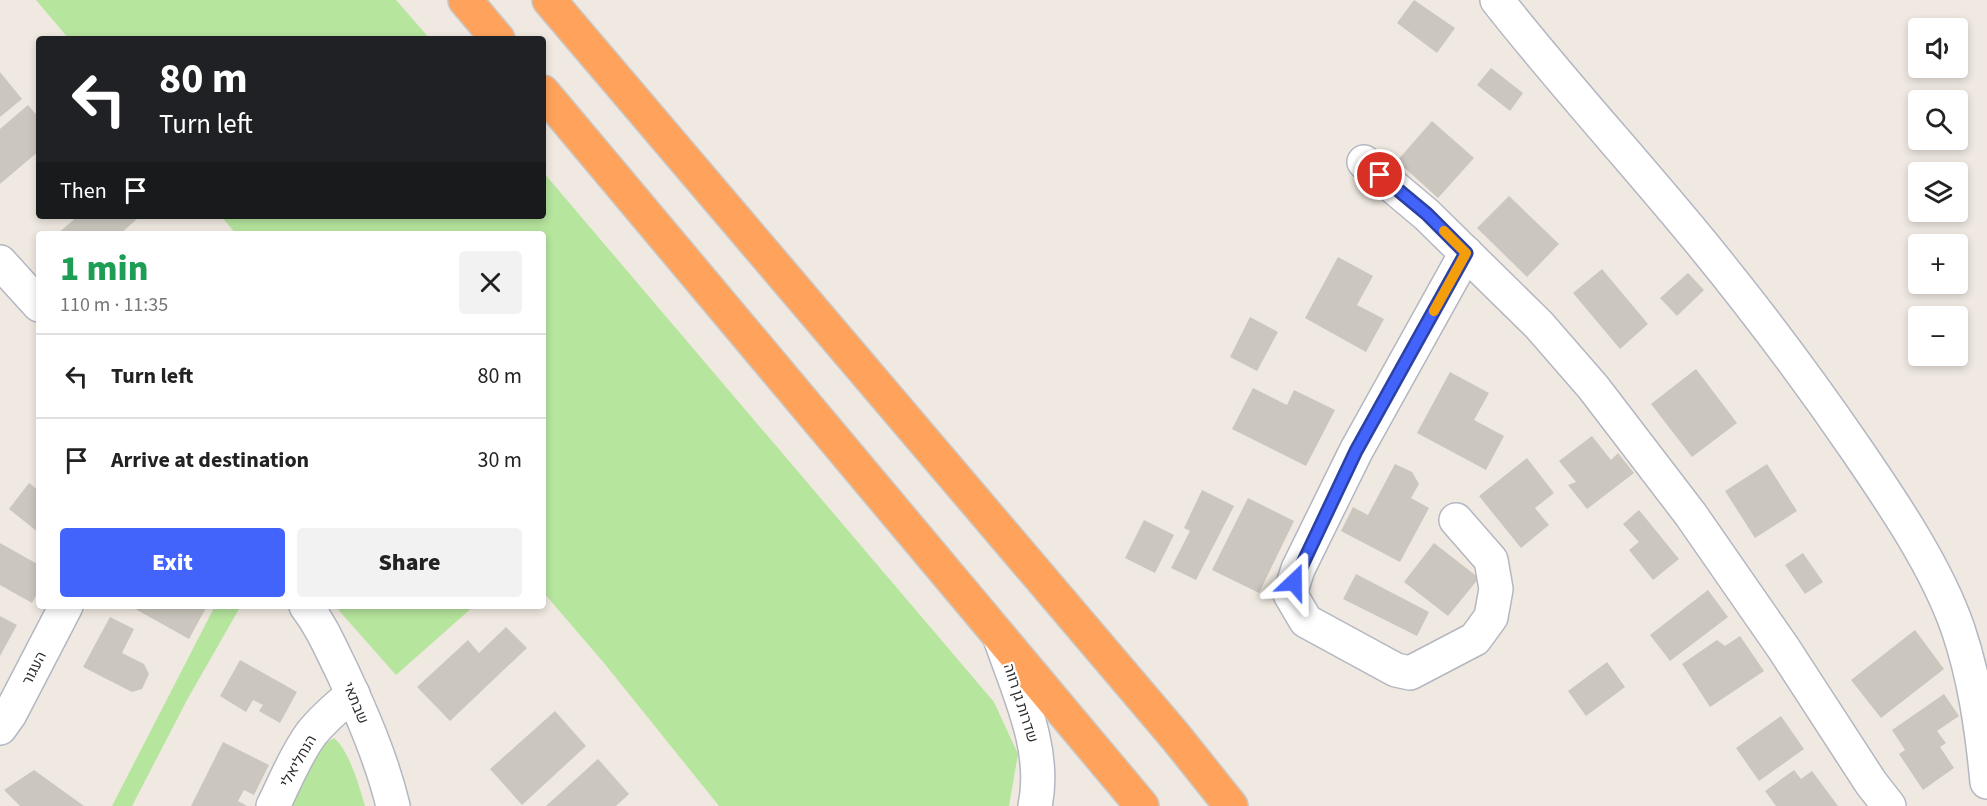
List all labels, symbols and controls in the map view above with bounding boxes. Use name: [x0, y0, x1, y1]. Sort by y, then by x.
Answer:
map controls: [1908, 18, 1968, 366]
button: sound: [1908, 18, 1968, 78]
text: 80 m: [159, 49, 248, 109]
icon: left: [60, 60, 138, 138]
button: search: [1908, 90, 1968, 150]
text: Turn left: [159, 105, 253, 144]
pin: [1354, 149, 1405, 200]
icon: arrive: [1363, 158, 1396, 191]
button: layers: [1908, 162, 1968, 222]
icon: arrive: [119, 174, 152, 207]
text: Then: [60, 175, 107, 207]
button: +: [1908, 234, 1968, 294]
text: 1 min: [60, 243, 148, 294]
button: close: [459, 251, 522, 314]
text: 110 m · 11:35: [60, 291, 168, 319]
button: −: [1908, 306, 1968, 366]
icon: left: [60, 360, 93, 393]
text: Turn left: [111, 360, 193, 392]
text: 80 m: [477, 360, 522, 392]
icon: arrive: [60, 444, 93, 477]
text: Arrive at destination: [111, 444, 309, 476]
text: 30 m: [477, 444, 522, 476]
button: Exit: [60, 528, 285, 597]
button: Share: [297, 528, 522, 597]
position arrow: [1262, 550, 1326, 614]
street label: העגור: [17, 648, 52, 689]
street label: שדרות גן רווה: [998, 661, 1043, 745]
street label: שבתאי: [337, 679, 374, 727]
street label: הנחליאלי: [275, 731, 322, 791]

